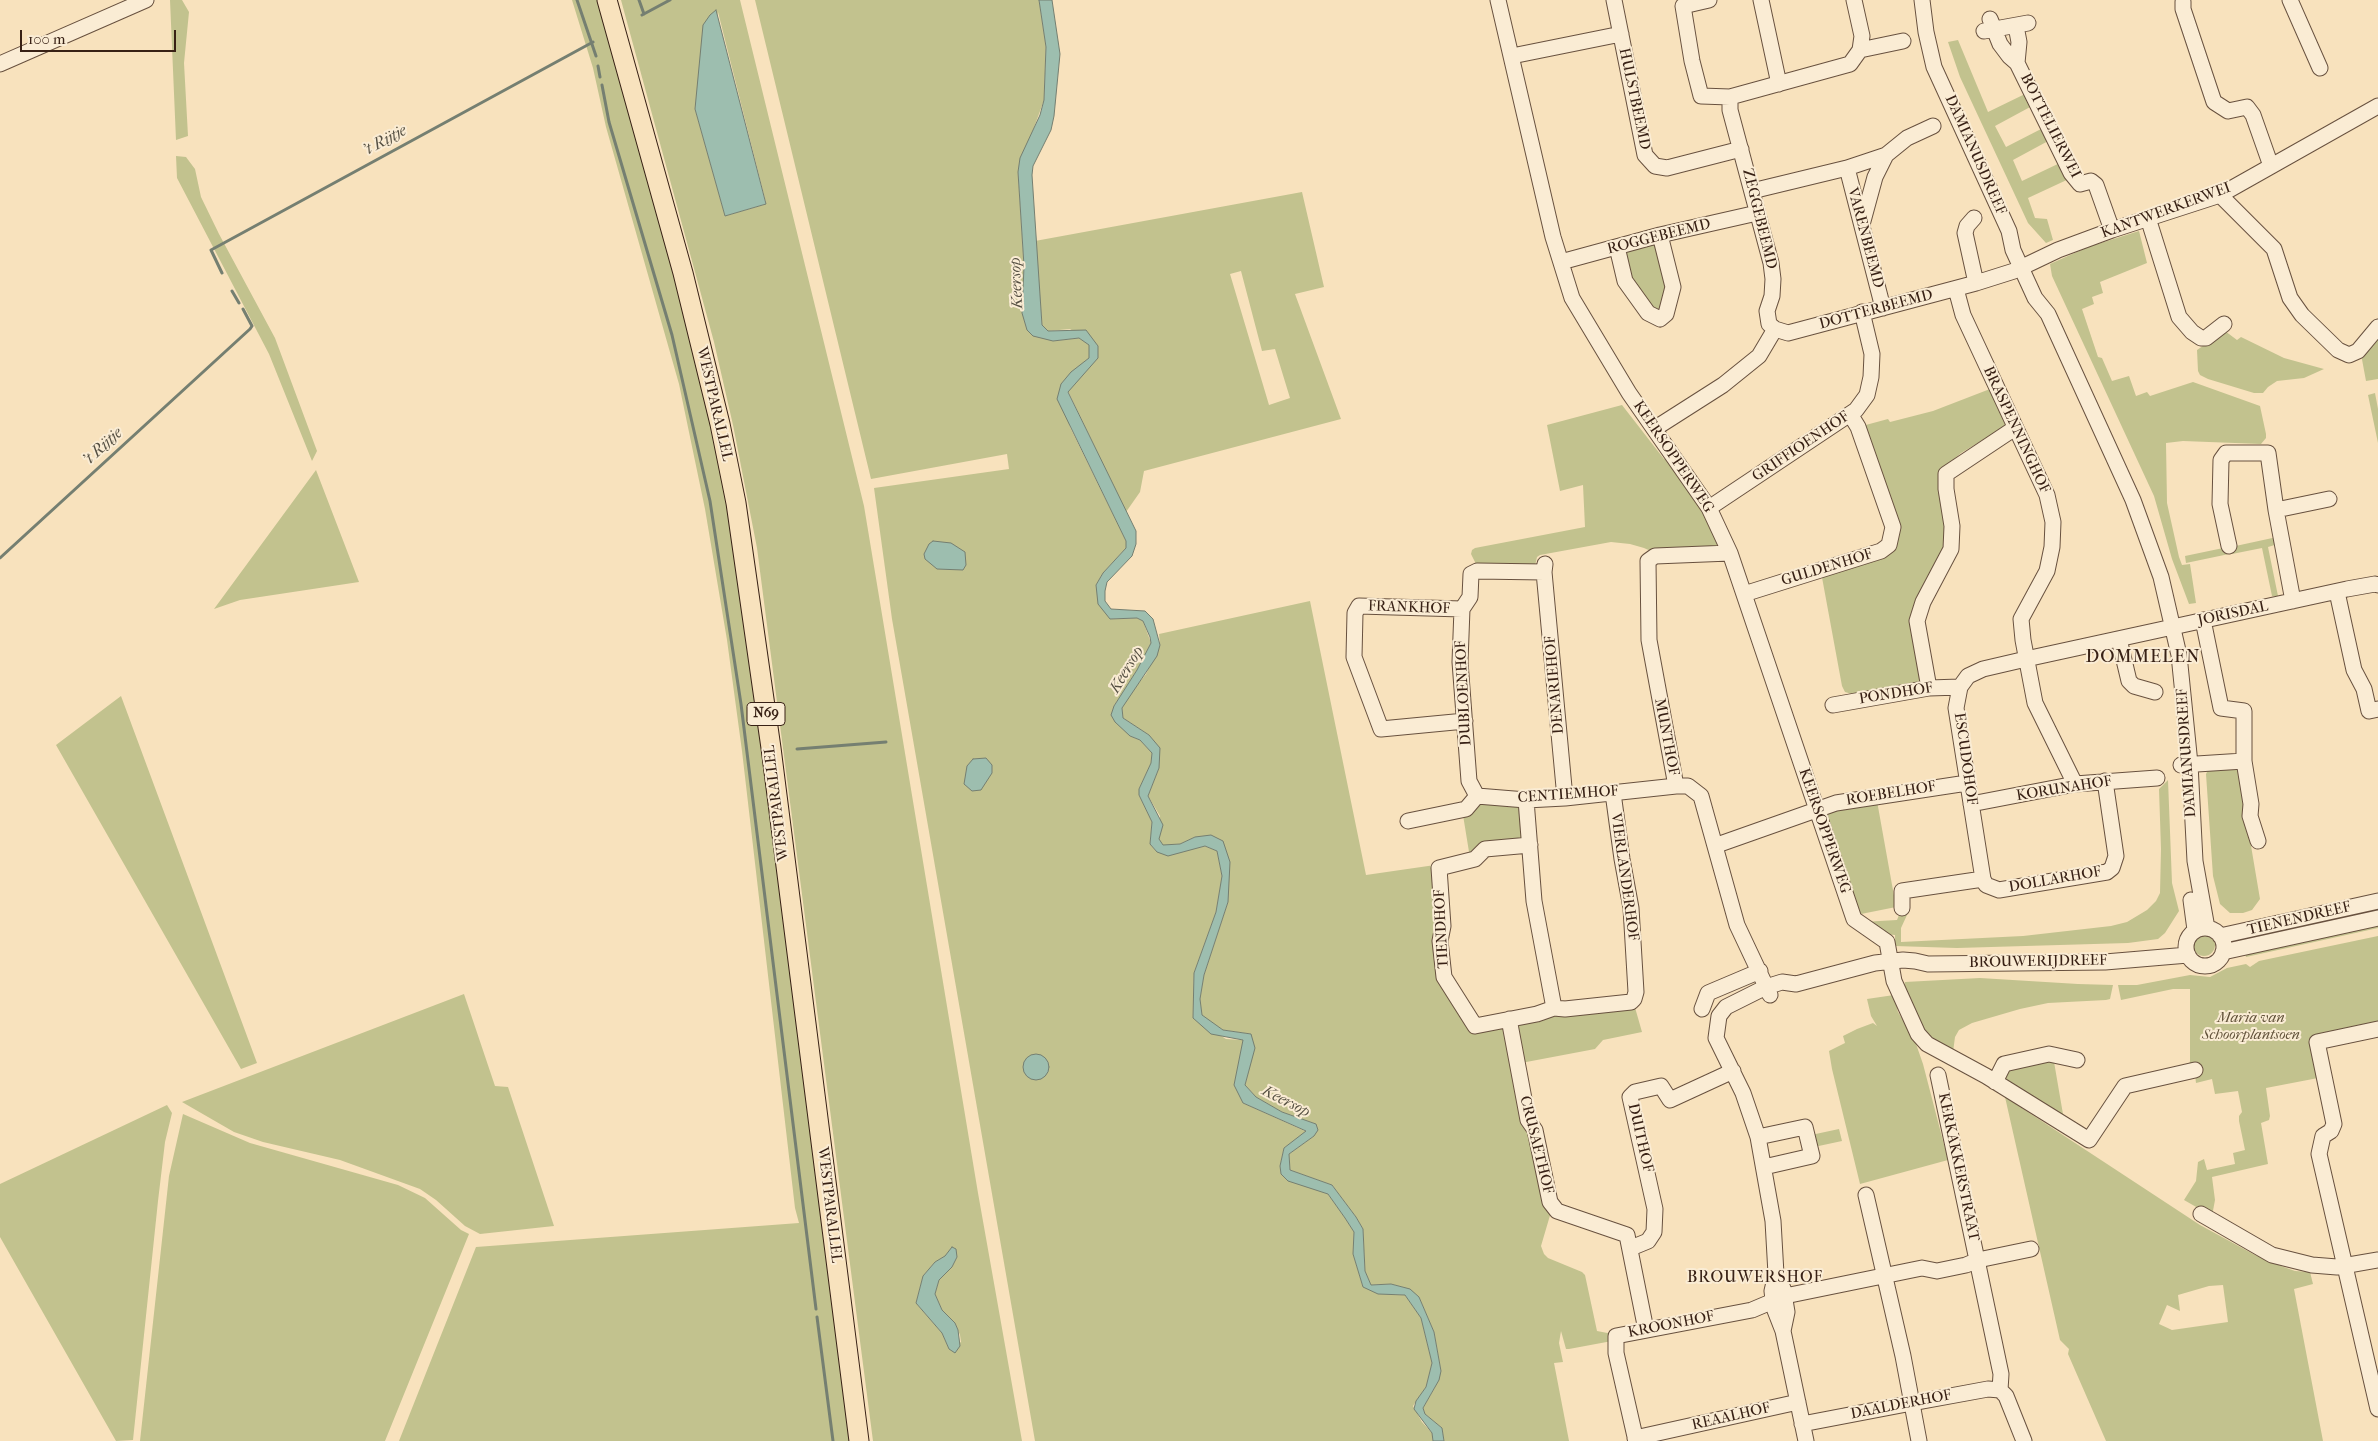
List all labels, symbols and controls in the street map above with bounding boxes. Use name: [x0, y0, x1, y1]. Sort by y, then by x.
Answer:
scale bar: [22, 20, 179, 52]
text: 100 m: [28, 30, 66, 48]
street label: HULSTBEEMD: [1614, 46, 1654, 152]
street label: BOTTELIERWEI: [2016, 71, 2084, 181]
street label: DAMIANUSDREEF: [1940, 92, 2010, 218]
water label: 't Rijtje: [360, 122, 410, 160]
street label: ZEGGEBEEMD: [1738, 167, 1780, 271]
street label: KANTWERKERWEI: [2099, 179, 2233, 243]
street label: VARENBEEMD: [1843, 186, 1887, 290]
street label: ROGGEBEEMD: [1605, 215, 1713, 259]
water label: Keersop: [1006, 257, 1028, 309]
street label: DOTTERBEEMD: [1817, 286, 1935, 334]
street label: WESTPARALLEL: [692, 345, 736, 463]
street label: BRASPENNINGHOF: [1979, 364, 2053, 496]
street label: KEERSOPPERWEG: [1629, 398, 1717, 516]
street label: GRIFFIOENHOF: [1749, 408, 1853, 486]
water label: 't Rijtje: [79, 424, 127, 470]
street label: GULDENHOF: [1779, 546, 1875, 590]
street label: FRANKHOF: [1368, 598, 1450, 618]
street label: JORISDAL: [2196, 598, 2270, 630]
street label: DENARIEHOF: [1542, 635, 1568, 735]
street label: DUBLOENHOF: [1452, 640, 1476, 746]
water label: Keersop: [1106, 643, 1148, 697]
district label: DOMMELEN: [2084, 647, 2202, 669]
street label: PONDHOF: [1858, 679, 1934, 709]
street label: DAMIANUSDREEF: [2174, 688, 2200, 818]
street label: MUNTHOF: [1650, 697, 1682, 777]
road number: N69: [747, 702, 785, 726]
street label: ESCUDOHOF: [1950, 712, 1980, 806]
street label: WESTPARALLEL: [761, 744, 793, 862]
street label: KEERSOPPERWEG: [1794, 766, 1854, 896]
street label: KORUNAHOF: [2015, 773, 2113, 805]
street label: ROEBELHOF: [1845, 778, 1937, 810]
street label: CENTIEMHOF: [1517, 783, 1619, 807]
street label: VIERLANDERHOF: [1606, 812, 1642, 942]
street label: DOLLARHOF: [2007, 863, 2103, 897]
street label: TIENDHOF: [1431, 889, 1453, 969]
street label: TIENENDREEF: [2246, 898, 2352, 940]
street label: BROUWERIJDREEF: [1969, 952, 2107, 972]
park label: Maria van Schoorplantsoen: [2202, 1009, 2300, 1044]
water label: Keersop: [1259, 1082, 1313, 1122]
street label: KERKAKKERSTRAAT: [1933, 1091, 1983, 1243]
street label: CRUSAETHOF: [1515, 1094, 1557, 1196]
street label: DUITHOF: [1623, 1102, 1657, 1174]
street label: WESTPARALLEL: [813, 1146, 845, 1264]
district label: BROUWERSHOF: [1686, 1268, 1824, 1288]
street label: KROONHOF: [1626, 1308, 1716, 1342]
street label: DAALDERHOF: [1849, 1386, 1953, 1424]
street label: REAALHOF: [1690, 1399, 1772, 1435]

